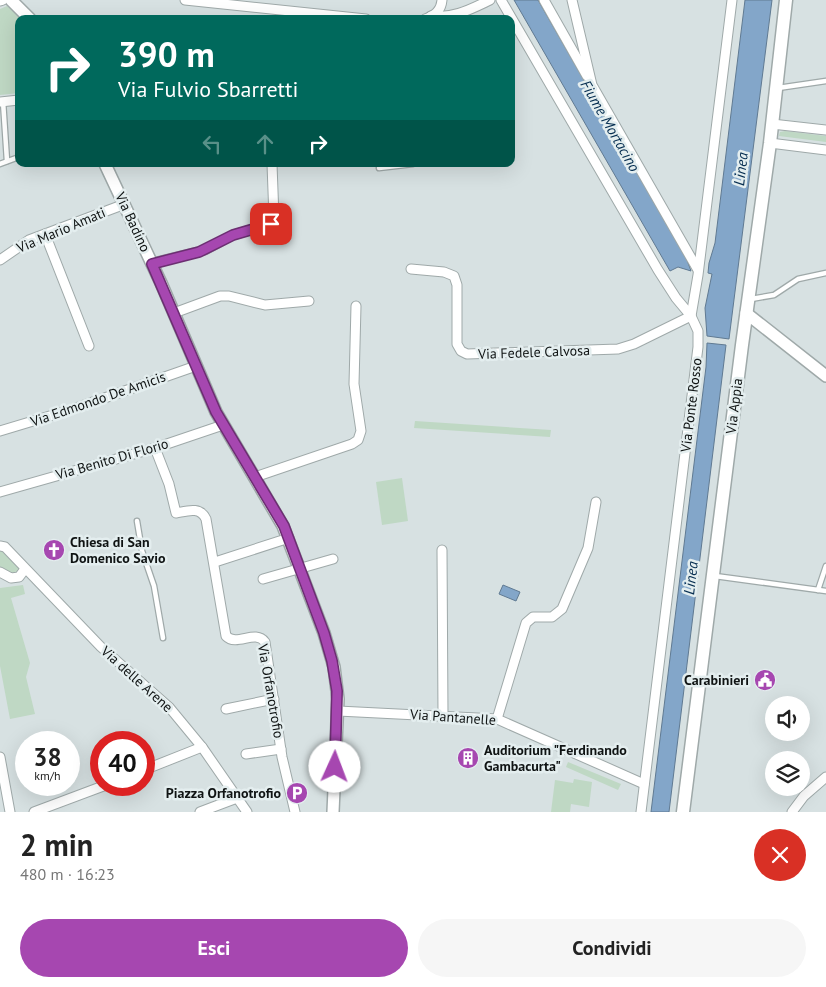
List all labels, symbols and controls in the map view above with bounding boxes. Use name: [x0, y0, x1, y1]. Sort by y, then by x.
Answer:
text: 390 m: [118, 31, 215, 77]
icon: right: [35, 35, 100, 100]
text: Via Fulvio Sbarretti: [118, 75, 298, 103]
water label: Fiume Mortacino: [577, 77, 644, 175]
icon: left: [198, 130, 226, 158]
icon: ahead: [251, 130, 279, 158]
icon: right: [304, 130, 332, 158]
water label: Linea: [729, 151, 752, 187]
street label: Via Badino: [111, 188, 155, 255]
street label: Via Mario Amati: [13, 203, 108, 257]
pin: [250, 203, 292, 245]
icon: arrive: [257, 210, 285, 238]
street label: Via Fedele Calvosa: [477, 341, 590, 363]
street label: Via Ponte Rosso: [676, 357, 706, 454]
street label: Via Edmondo De Amicis: [27, 367, 168, 431]
street label: Via Appia: [722, 377, 746, 436]
street label: Via Benito Di Florio: [53, 434, 170, 484]
place label: Chiesa di San Domenico Savio: [70, 533, 166, 567]
church icon: Chiesa di San Domenico Savio: [42, 538, 66, 562]
water label: Linea: [679, 560, 702, 596]
street label: Via delle Arene: [97, 641, 177, 716]
street label: Via Orfanotrofio: [254, 641, 288, 740]
public building icon: Carabinieri: [753, 668, 777, 692]
place label: Carabinieri: [684, 671, 749, 689]
map controls: [765, 696, 810, 796]
button: sound: [765, 696, 810, 741]
street label: Via Pantanelle: [408, 705, 497, 729]
speed limit sign: 40: [90, 731, 155, 796]
position arrow: [308, 740, 360, 792]
text: 38: [33, 741, 62, 773]
place label: Auditorium "Ferdinando Gambacurta": [484, 741, 627, 775]
building icon: Auditorium "Ferdinando Gambacurta": [456, 746, 480, 770]
button: layers: [765, 751, 810, 796]
text: km/h: [34, 768, 61, 783]
parking icon: Piazza Orfanotrofio: [285, 781, 309, 805]
place label: Piazza Orfanotrofio: [166, 784, 281, 802]
text: 2 min: [20, 825, 93, 864]
button: close: [754, 829, 806, 881]
text: 480 m · 16:23: [20, 864, 115, 884]
button: Esci: [20, 919, 408, 977]
button: Condividi: [418, 919, 806, 977]

